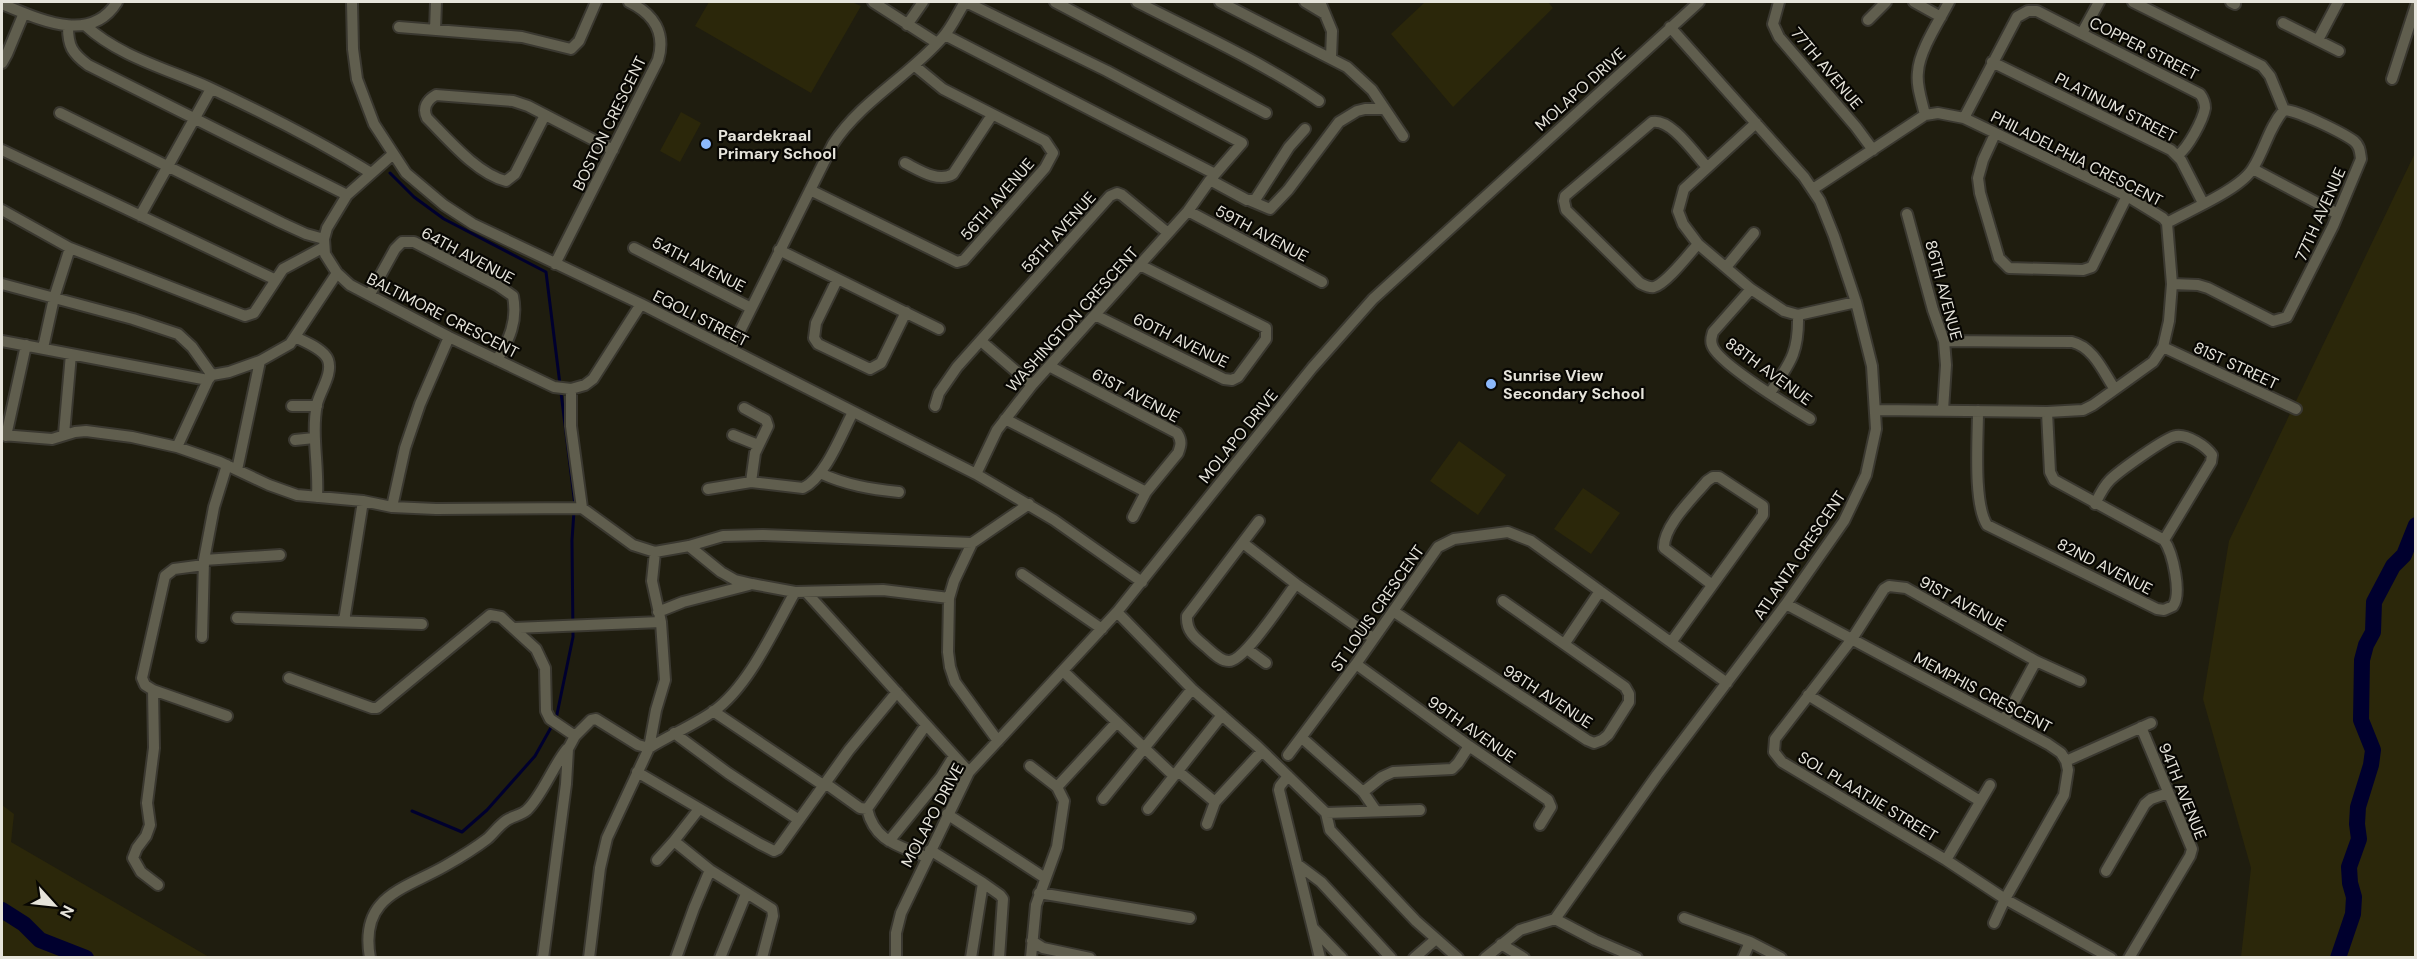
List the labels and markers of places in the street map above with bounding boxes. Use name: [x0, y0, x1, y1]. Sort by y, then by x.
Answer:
place label: Paardekraal Primary School: [718, 125, 836, 164]
marker: Paardekraal Primary School: [699, 137, 713, 151]
place label: Sunrise View Secondary School: [1503, 365, 1645, 404]
marker: Sunrise View Secondary School: [1484, 377, 1498, 391]

